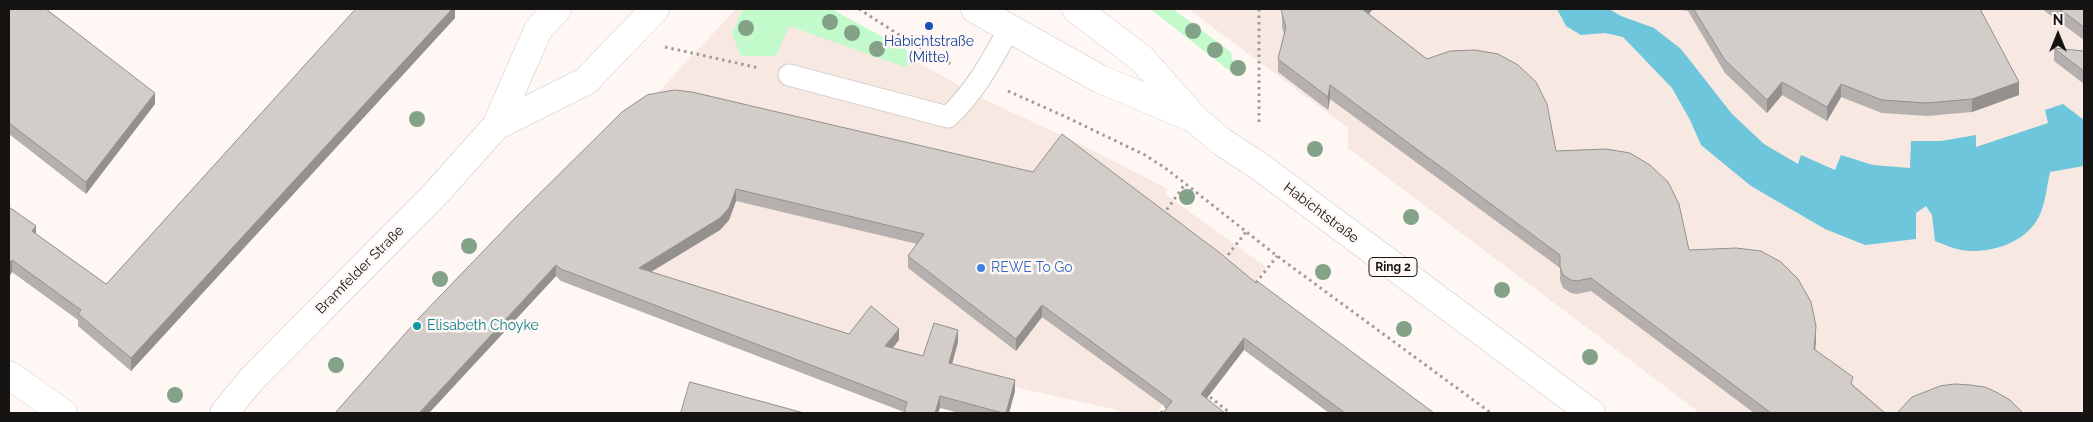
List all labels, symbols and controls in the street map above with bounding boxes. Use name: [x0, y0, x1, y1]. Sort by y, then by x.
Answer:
north arrow: [2033, 10, 2083, 60]
text: N: [2053, 12, 2063, 28]
marker: Habichtstraße (Mitte): [923, 20, 935, 32]
place label: Habichtstraße (Mitte): [884, 34, 974, 66]
street label: Habichtstraße: [1280, 179, 1362, 247]
street label: Bramfelder Straße: [312, 222, 408, 318]
road number: Ring 2: [1369, 258, 1417, 276]
place label: REWE To Go: [991, 260, 1073, 276]
marker: REWE To Go: [975, 262, 987, 274]
place label: Elisabeth Choyke: [427, 318, 539, 334]
marker: Elisabeth Choyke: [411, 320, 423, 332]

